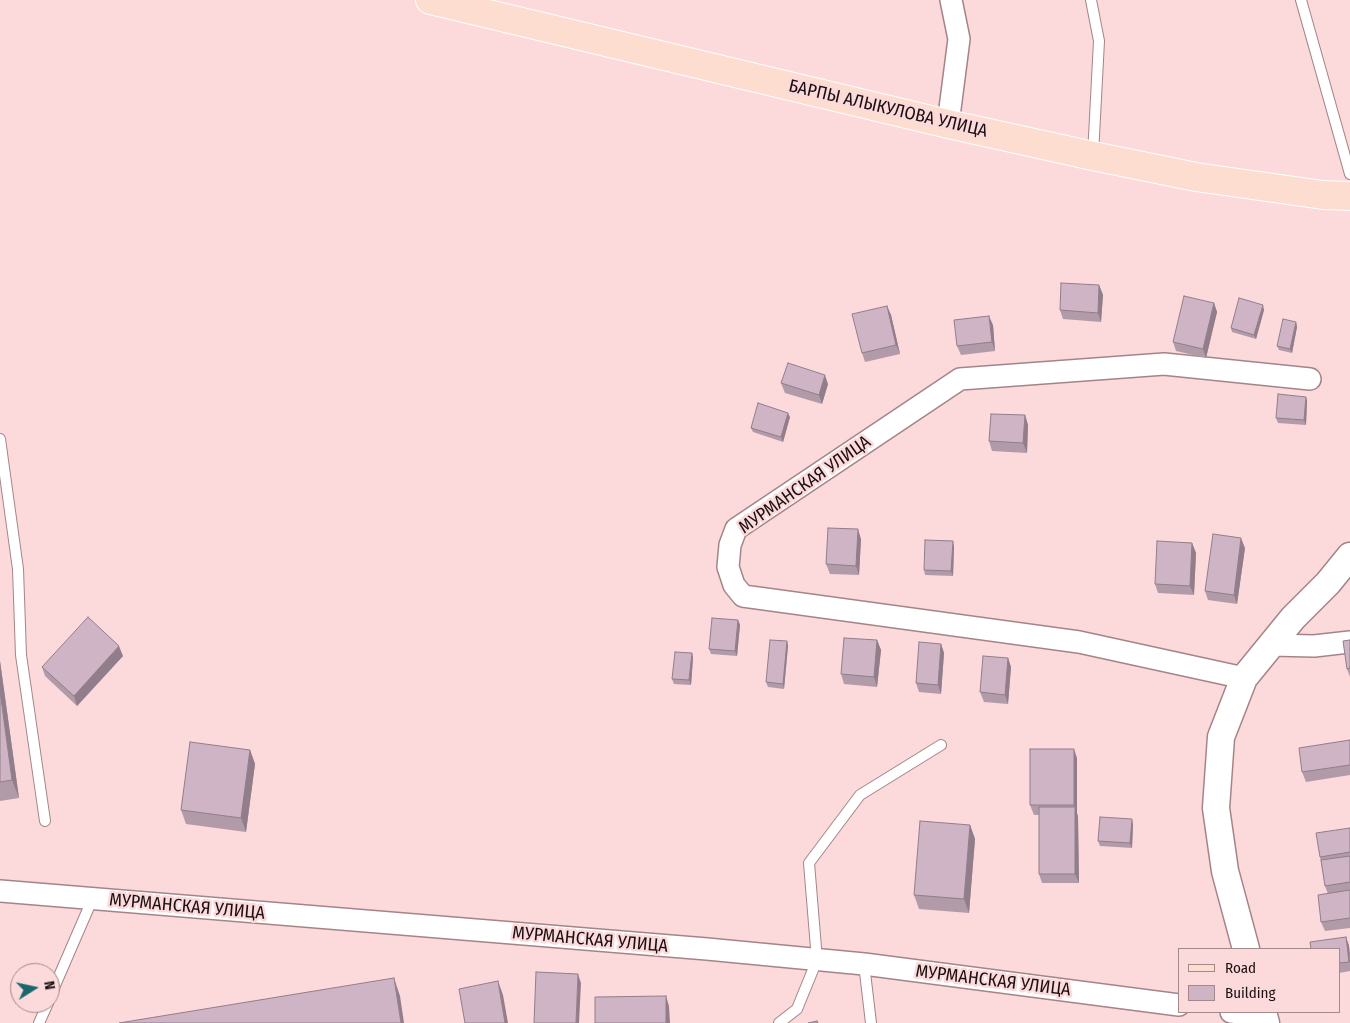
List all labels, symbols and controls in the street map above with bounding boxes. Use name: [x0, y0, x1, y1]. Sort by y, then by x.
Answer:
street label: БАРПЫ АЛЫКУЛОВА УЛИЦА: [786, 76, 990, 142]
street label: МУРМАНСКАЯ УЛИЦА: [735, 431, 875, 539]
street label: МУРМАНСКАЯ УЛИЦА: [108, 889, 266, 925]
street label: МУРМАНСКАЯ УЛИЦА: [511, 922, 669, 958]
legend: [1178, 948, 1340, 1013]
text: Road: [1225, 959, 1256, 977]
street label: МУРМАНСКАЯ УЛИЦА: [914, 961, 1072, 1001]
north arrow: [10, 963, 60, 1013]
text: N: [40, 980, 58, 991]
text: Building: [1225, 984, 1276, 1002]

